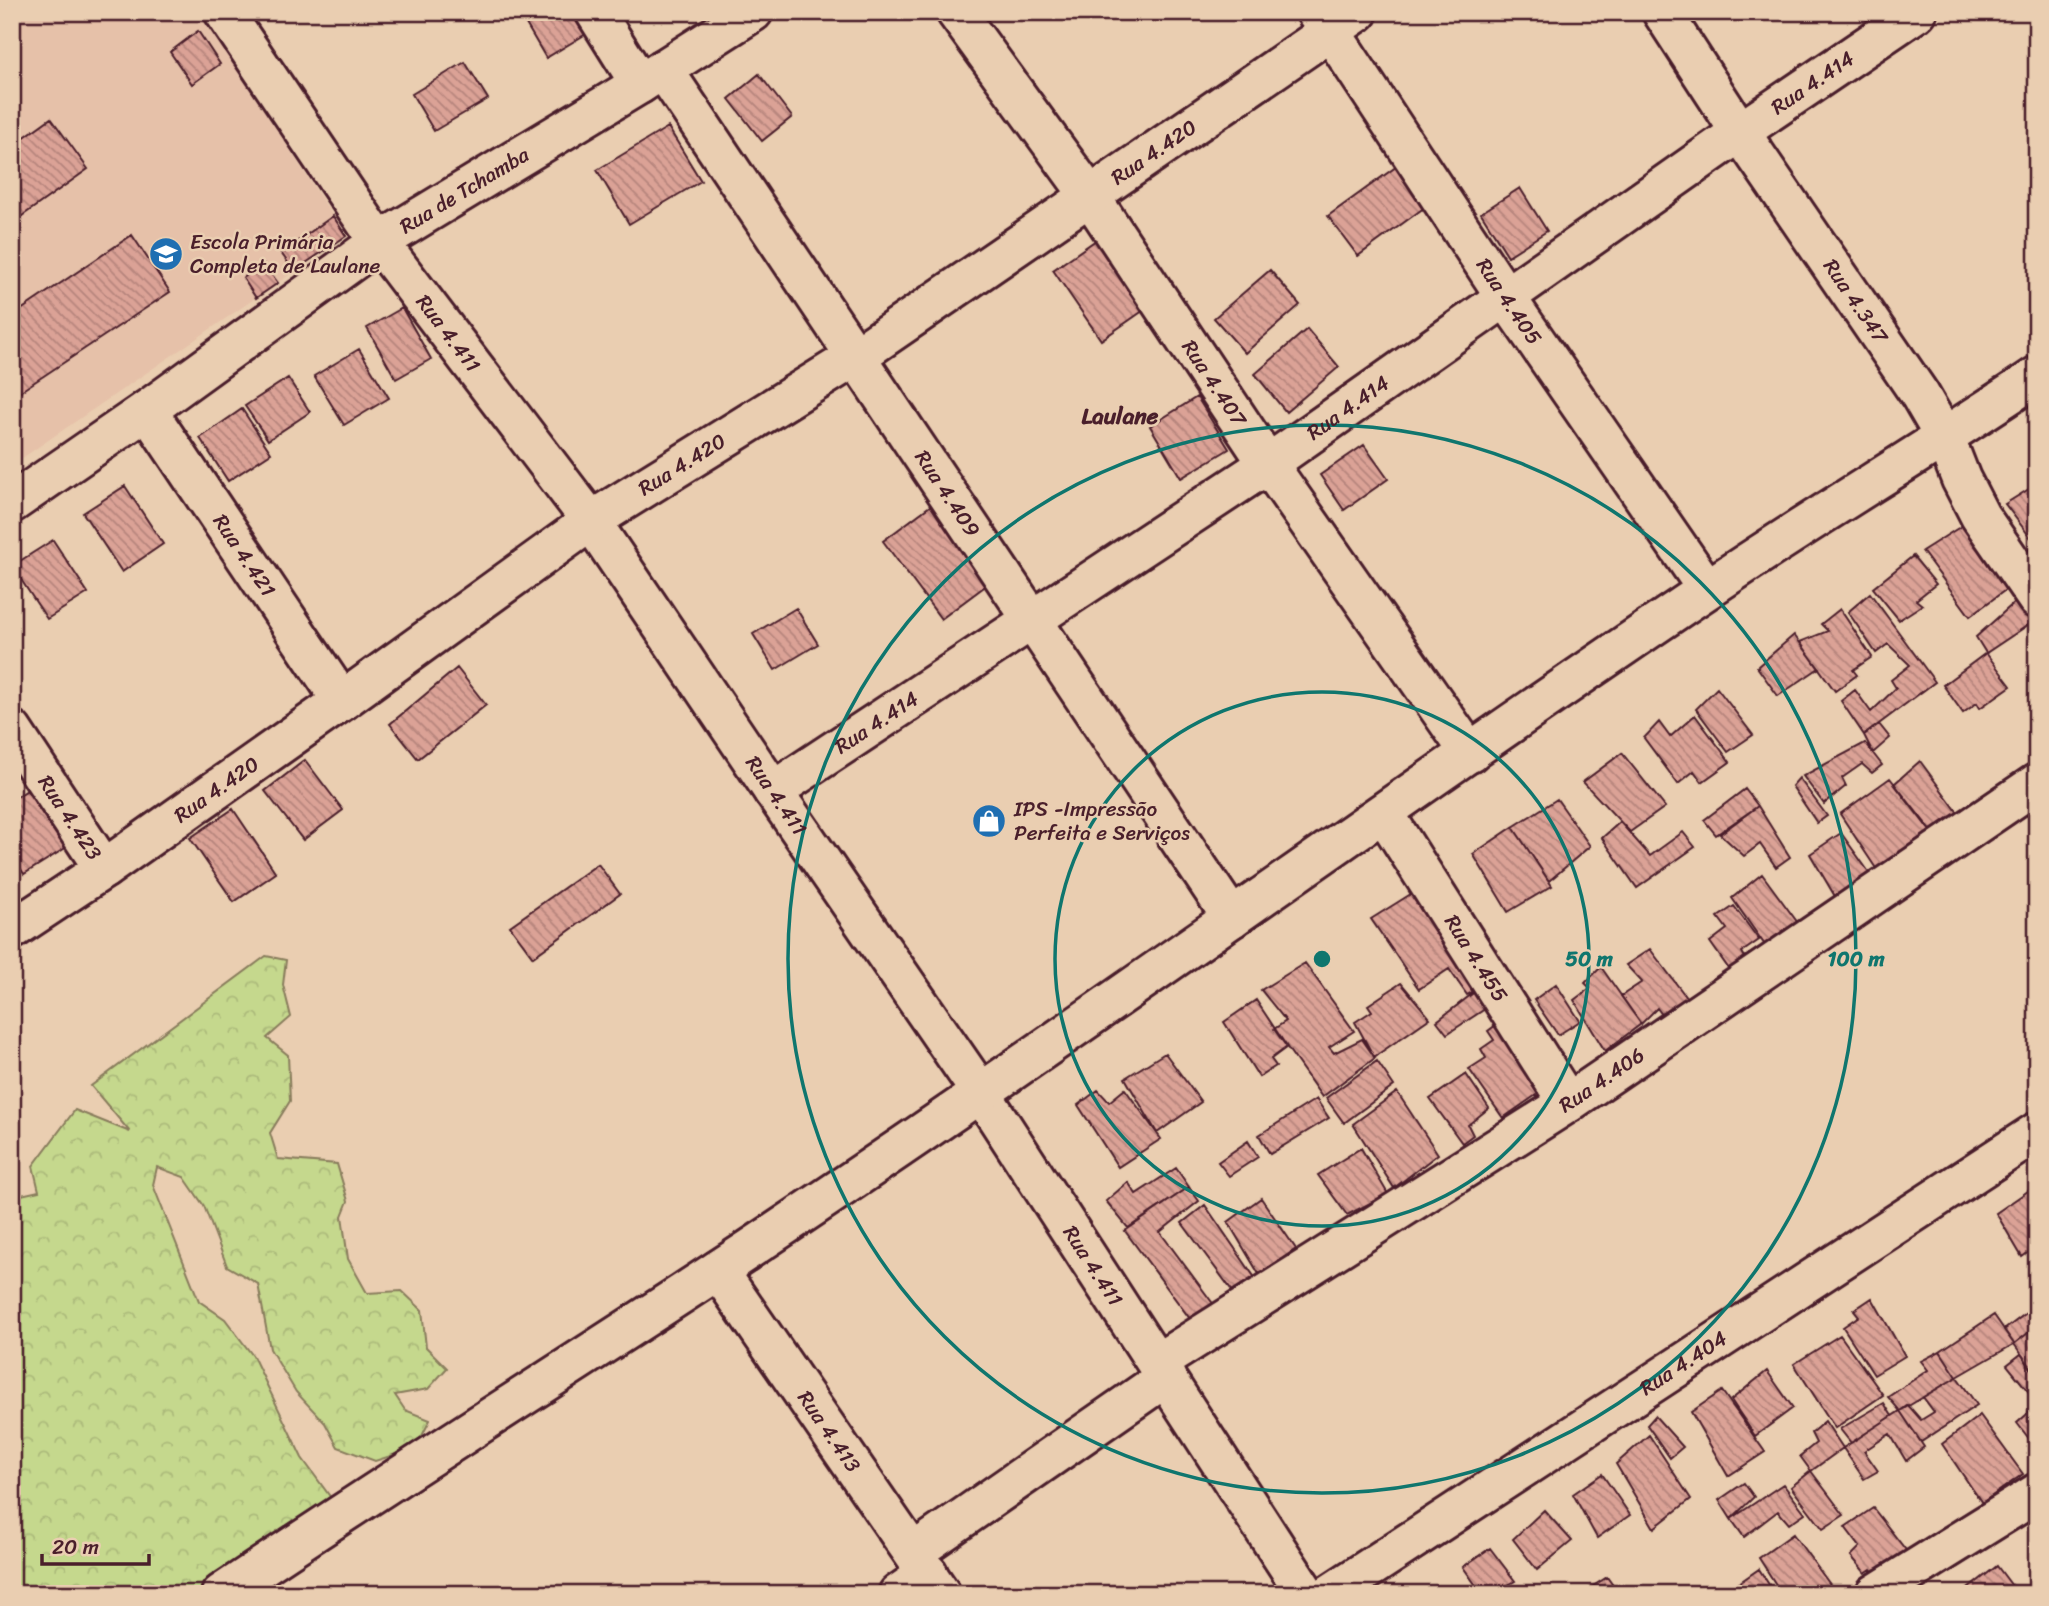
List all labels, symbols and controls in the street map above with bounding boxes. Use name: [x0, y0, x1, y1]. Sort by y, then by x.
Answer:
street label: Rua 4.414: [1763, 40, 1862, 125]
street label: Rua 4.420: [1103, 109, 1205, 195]
street label: Rua de Tchamba: [392, 136, 537, 245]
place label: Escola Primária Completa de Laulane: [190, 223, 381, 285]
school or university icon: Escola Primária Completa de Laulane: [147, 235, 185, 273]
street label: Rua 4.405: [1466, 250, 1553, 353]
street label: Rua 4.347: [1813, 251, 1900, 353]
street label: Rua 4.411: [406, 286, 491, 381]
street label: Rua 4.407: [1171, 332, 1258, 436]
street label: Rua 4.414: [1298, 365, 1398, 451]
district label: Laulane: [1082, 396, 1159, 437]
street label: Rua 4.420: [630, 423, 734, 507]
street label: Rua 4.409: [904, 442, 991, 545]
street label: Rua 4.421: [203, 506, 286, 605]
street label: Rua 4.414: [826, 681, 926, 765]
street label: Rua 4.420: [165, 746, 267, 833]
street label: Rua 4.411: [735, 747, 818, 844]
street label: Rua 4.423: [28, 767, 113, 869]
place label: IPS -Impressão Perfeita e Serviços: [1013, 790, 1190, 852]
shop icon: IPS -Impressão Perfeita e Serviços: [970, 802, 1008, 840]
street label: Rua 4.455: [1434, 907, 1519, 1010]
text: 50 m: [1565, 940, 1614, 978]
text: 100 m: [1827, 940, 1885, 978]
centre of rings: [1310, 947, 1334, 971]
street label: Rua 4.406: [1551, 1037, 1653, 1123]
street label: Rua 4.411: [1052, 1217, 1134, 1314]
street label: Rua 4.404: [1631, 1320, 1735, 1406]
street label: Rua 4.413: [787, 1382, 871, 1481]
scale bar: [42, 1522, 149, 1566]
text: 20 m: [52, 1528, 99, 1566]

